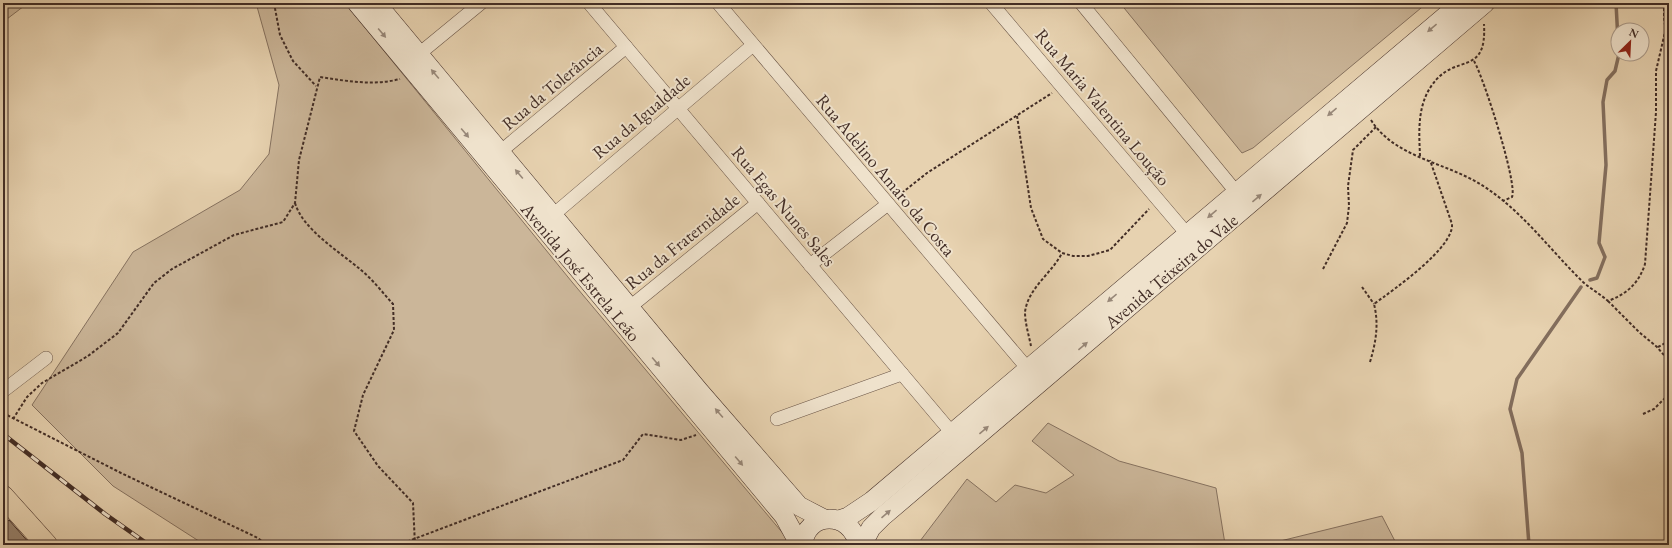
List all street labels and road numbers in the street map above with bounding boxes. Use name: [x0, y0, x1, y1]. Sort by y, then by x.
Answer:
street label: Rua Maria Valentina Loução: [1031, 24, 1176, 190]
street label: Rua da Tolerância: [497, 37, 608, 135]
street label: Rua da Igualdade: [588, 69, 694, 163]
street label: Rua Adelino Amaro da Costa: [811, 89, 961, 261]
street label: Rua Egas Nunes Sales: [727, 141, 841, 271]
street label: Rua da Fraternidade: [620, 188, 744, 294]
street label: Avenida José Estrela Leão: [516, 197, 646, 346]
street label: Avenida Teixeira do Vale: [1099, 209, 1242, 334]

